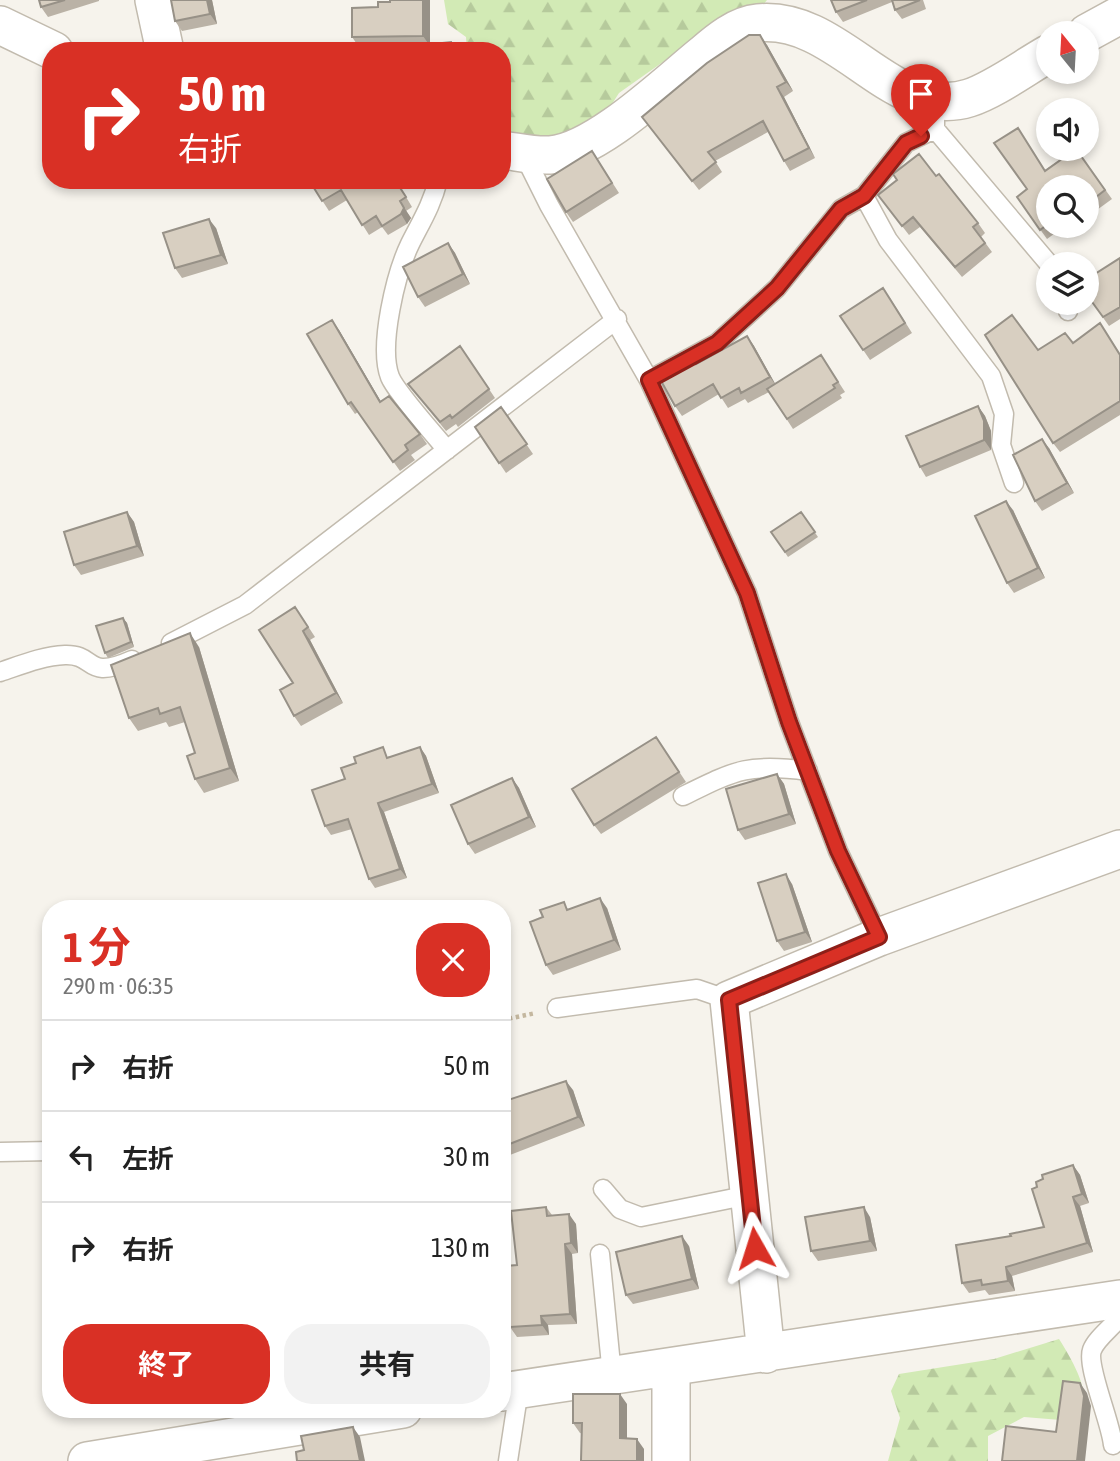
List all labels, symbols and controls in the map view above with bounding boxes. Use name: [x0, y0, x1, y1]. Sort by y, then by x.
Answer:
north arrow: [1036, 21, 1099, 84]
map controls: [1036, 21, 1099, 315]
pin: [891, 64, 951, 136]
text: 50 m: [178, 65, 266, 121]
icon: right: [63, 70, 154, 161]
icon: arrive: [902, 75, 940, 113]
button: sound: [1036, 98, 1099, 161]
text: 右折: [178, 130, 242, 167]
button: search: [1036, 175, 1099, 238]
button: layers: [1036, 252, 1099, 315]
text: 1 分: [63, 923, 131, 971]
button: close: [416, 923, 490, 997]
text: 290 m · 06:35: [63, 973, 174, 999]
icon: right: [63, 1047, 101, 1085]
text: 50 m: [443, 1051, 490, 1081]
text: 右折: [122, 1053, 174, 1083]
icon: left: [63, 1138, 101, 1176]
text: 30 m: [443, 1142, 490, 1172]
text: 左折: [122, 1144, 174, 1174]
position arrow: [718, 1211, 792, 1285]
icon: right: [63, 1229, 101, 1267]
text: 130 m: [431, 1233, 490, 1263]
text: 右折: [122, 1235, 174, 1265]
button: 終了: [63, 1324, 270, 1404]
button: 共有: [284, 1324, 490, 1404]

